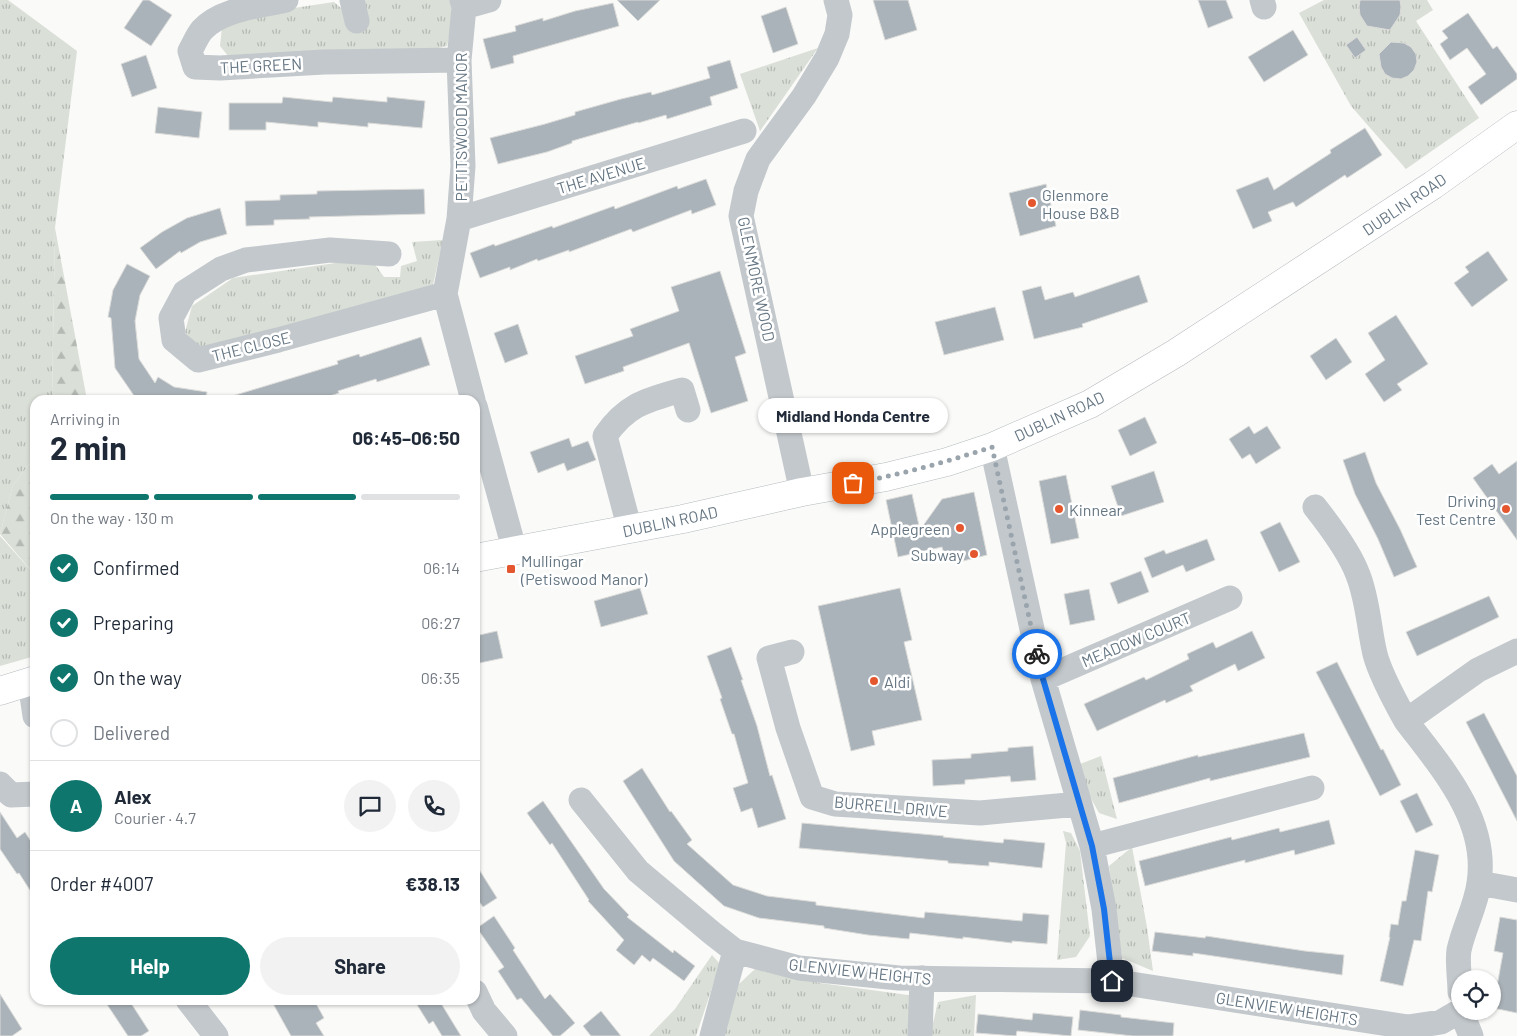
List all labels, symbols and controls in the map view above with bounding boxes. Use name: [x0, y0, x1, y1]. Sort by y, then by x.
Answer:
street label: PETITSWOOD MANOR: [451, 52, 470, 202]
street label: THE GREEN: [219, 53, 303, 77]
street label: THE AVENUE: [555, 153, 647, 197]
street label: DUBLIN ROAD: [1359, 169, 1449, 239]
place label: Glenmore House B&B: [1042, 185, 1120, 222]
marker: Glenmore House B&B: [1026, 197, 1038, 209]
street label: GLENMORE WOOD: [735, 215, 779, 343]
street label: THE CLOSE: [210, 327, 292, 365]
street label: DUBLIN ROAD: [1011, 387, 1107, 445]
callout: Midland Honda Centre: [758, 398, 948, 433]
text: Midland Honda Centre: [776, 406, 930, 425]
text: Arriving in: [50, 409, 120, 428]
text: 06:45–06:50: [352, 426, 460, 449]
text: 2 min: [50, 428, 127, 466]
pin: [832, 462, 874, 504]
icon: bag: [839, 469, 867, 497]
place label: Driving Test Centre: [1416, 491, 1496, 528]
place label: Kinnear: [1069, 500, 1123, 519]
street label: DUBLIN ROAD: [621, 502, 719, 540]
marker: Kinnear: [1053, 503, 1065, 515]
marker: Driving Test Centre: [1500, 503, 1512, 515]
text: On the way · 130 m: [50, 508, 174, 527]
place label: Applegreen: [870, 519, 950, 538]
marker: Applegreen: [954, 522, 966, 534]
place label: Subway: [911, 545, 965, 564]
marker: Subway: [968, 548, 980, 560]
place label: Mullingar (Petiswood Manor): [520, 551, 648, 588]
icon: check: [50, 554, 78, 582]
text: Confirmed: [93, 556, 180, 579]
text: 06:14: [423, 558, 460, 577]
marker: Mullingar (Petiswood Manor): [505, 563, 517, 575]
street label: MEADOW COURT: [1079, 607, 1193, 671]
icon: check: [50, 609, 78, 637]
text: Preparing: [93, 611, 174, 634]
text: 06:27: [421, 613, 460, 632]
courier: [1012, 629, 1062, 679]
icon: bike: [1023, 640, 1051, 668]
icon: check: [50, 664, 78, 692]
text: On the way: [93, 666, 182, 689]
text: 06:35: [421, 668, 460, 687]
place label: Aldi: [884, 672, 910, 691]
marker: Aldi: [868, 675, 880, 687]
text: Delivered: [93, 721, 170, 744]
button: chat: [344, 780, 396, 832]
button: phone: [408, 780, 460, 832]
text: Alex: [114, 785, 152, 808]
street label: BURRELL DRIVE: [834, 792, 948, 820]
text: A: [70, 794, 82, 817]
text: Courier · 4.7: [114, 808, 196, 827]
text: Order #4007: [50, 872, 153, 895]
text: €38.13: [405, 872, 460, 895]
button: Help: [50, 937, 250, 995]
button: Share: [260, 937, 460, 995]
street label: GLENVIEW HEIGHTS: [788, 954, 932, 988]
pin: [1091, 960, 1133, 1002]
icon: home: [1098, 967, 1126, 995]
map controls: [1451, 970, 1501, 1020]
button: locate: [1451, 970, 1501, 1020]
street label: GLENVIEW HEIGHTS: [1215, 987, 1359, 1029]

